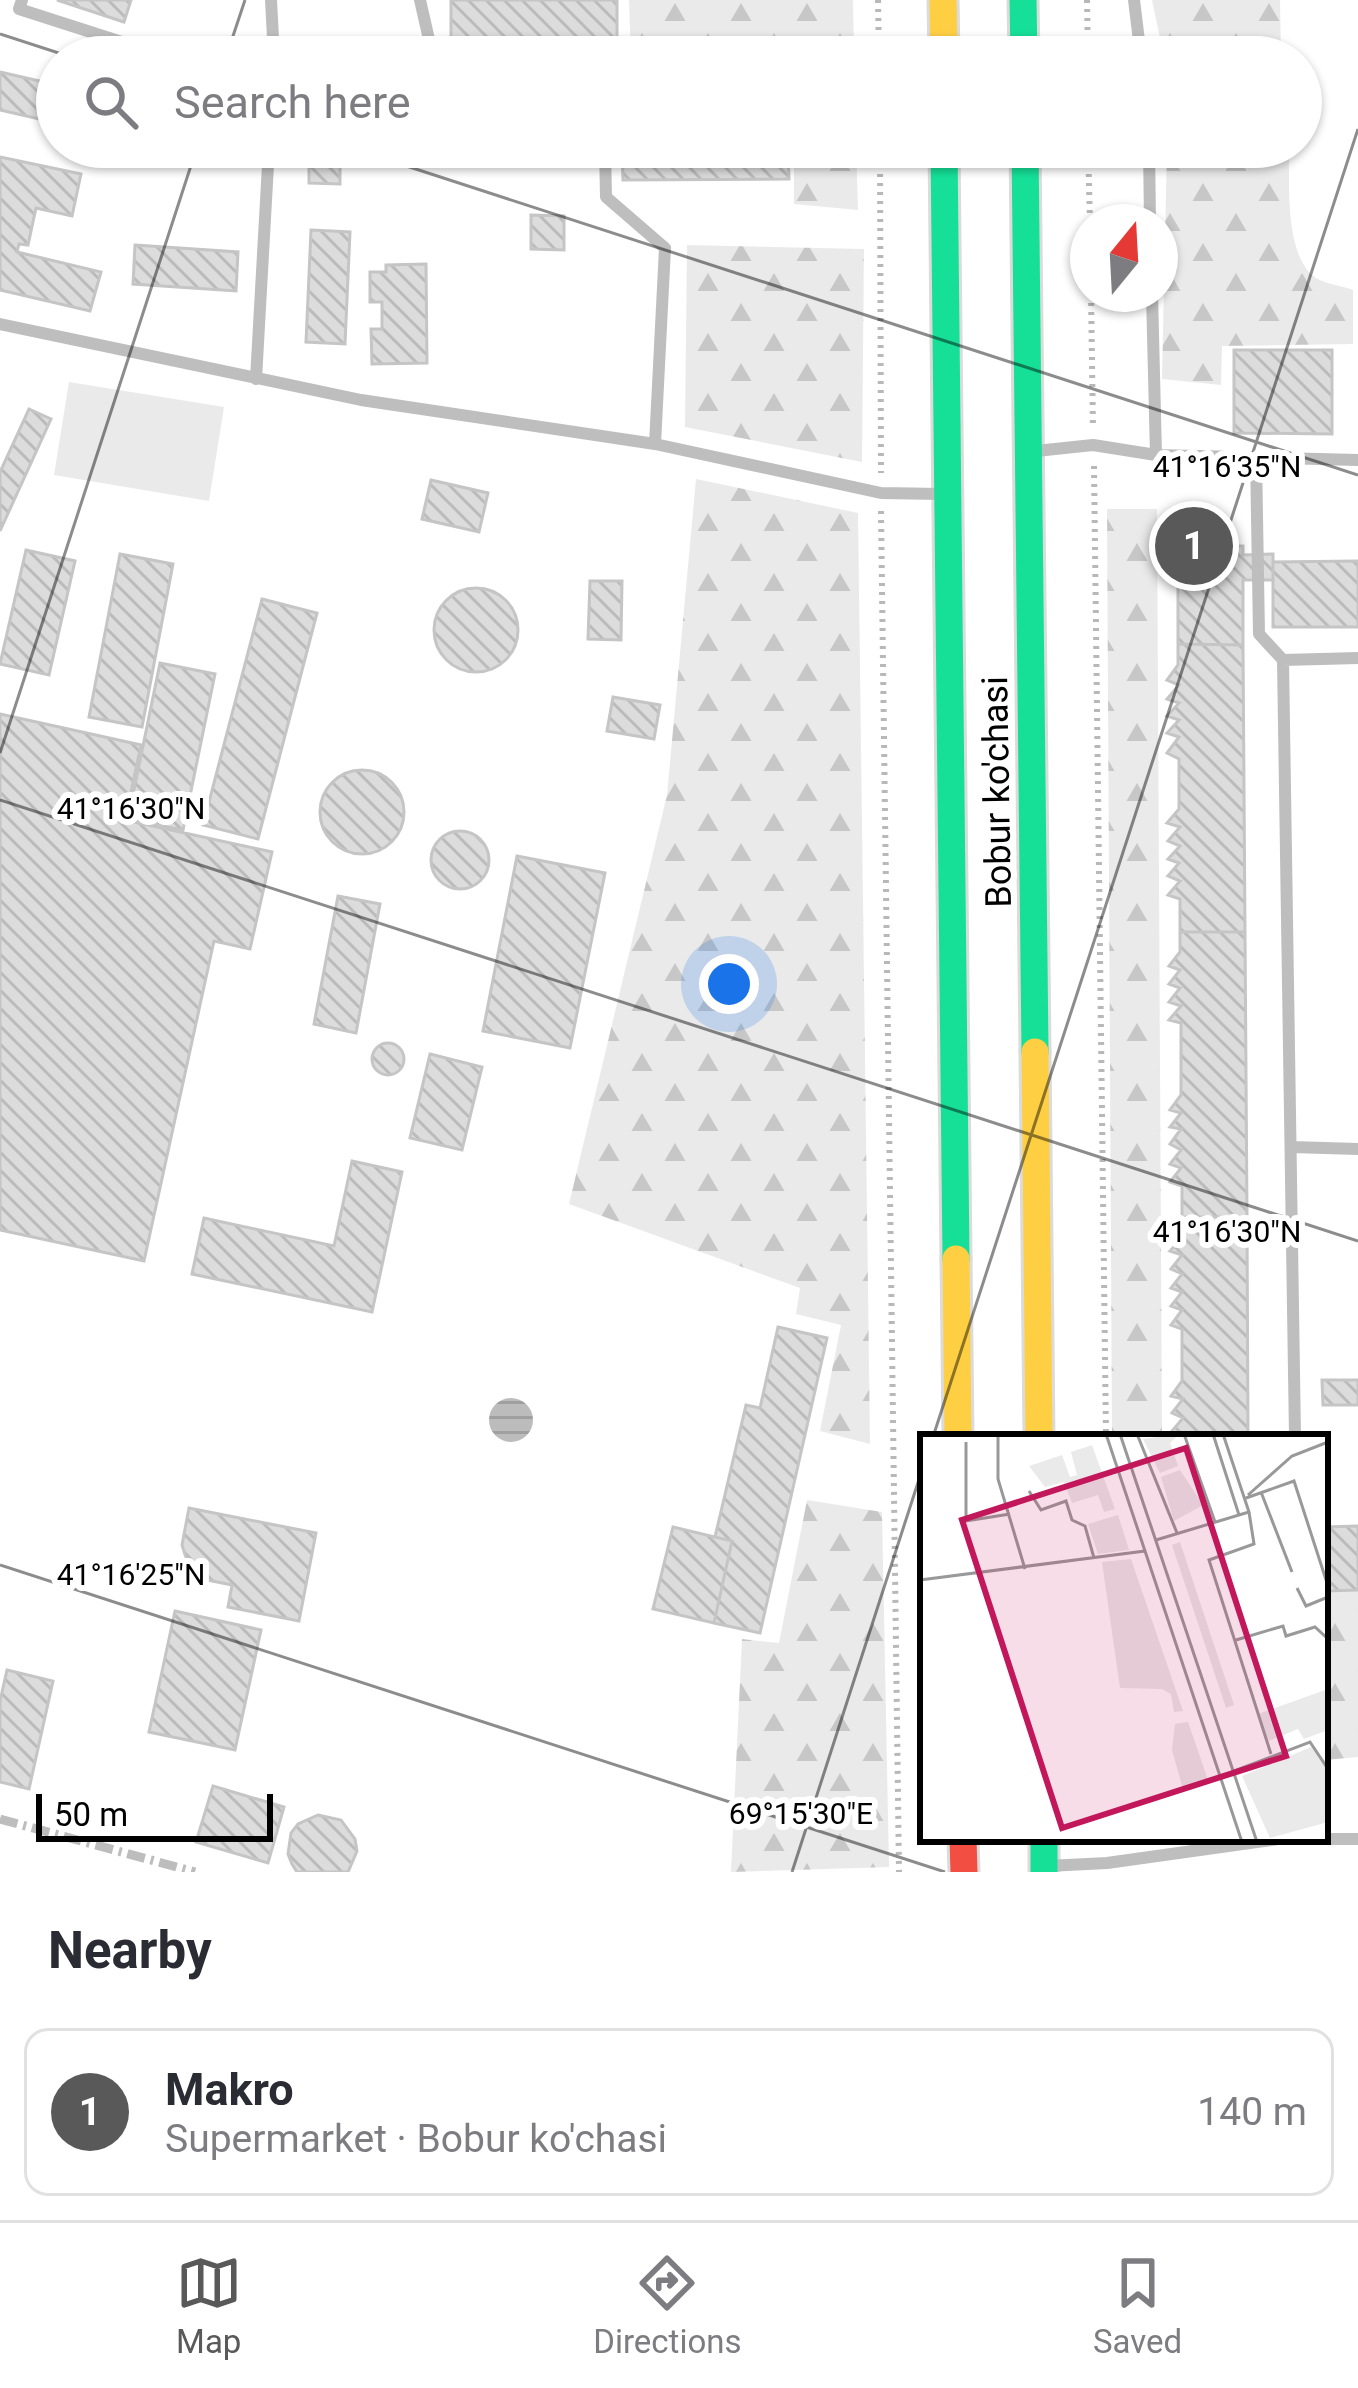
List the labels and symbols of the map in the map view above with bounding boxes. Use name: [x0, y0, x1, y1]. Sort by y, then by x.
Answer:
north arrow: [1070, 204, 1178, 312]
text: 41°16'35"N: [1153, 449, 1301, 484]
pin: 1: [1155, 501, 1233, 591]
street label: Bobur ko'chasi: [974, 676, 1020, 908]
text: 41°16'30"N: [57, 791, 205, 826]
your location: [699, 954, 759, 1014]
text: 41°16'30"N: [1153, 1214, 1301, 1249]
inset map: [920, 1434, 1328, 1842]
text: 41°16'25"N: [57, 1557, 205, 1592]
scale bar: [36, 1788, 273, 1841]
text: 69°15'30"E: [729, 1796, 873, 1831]

